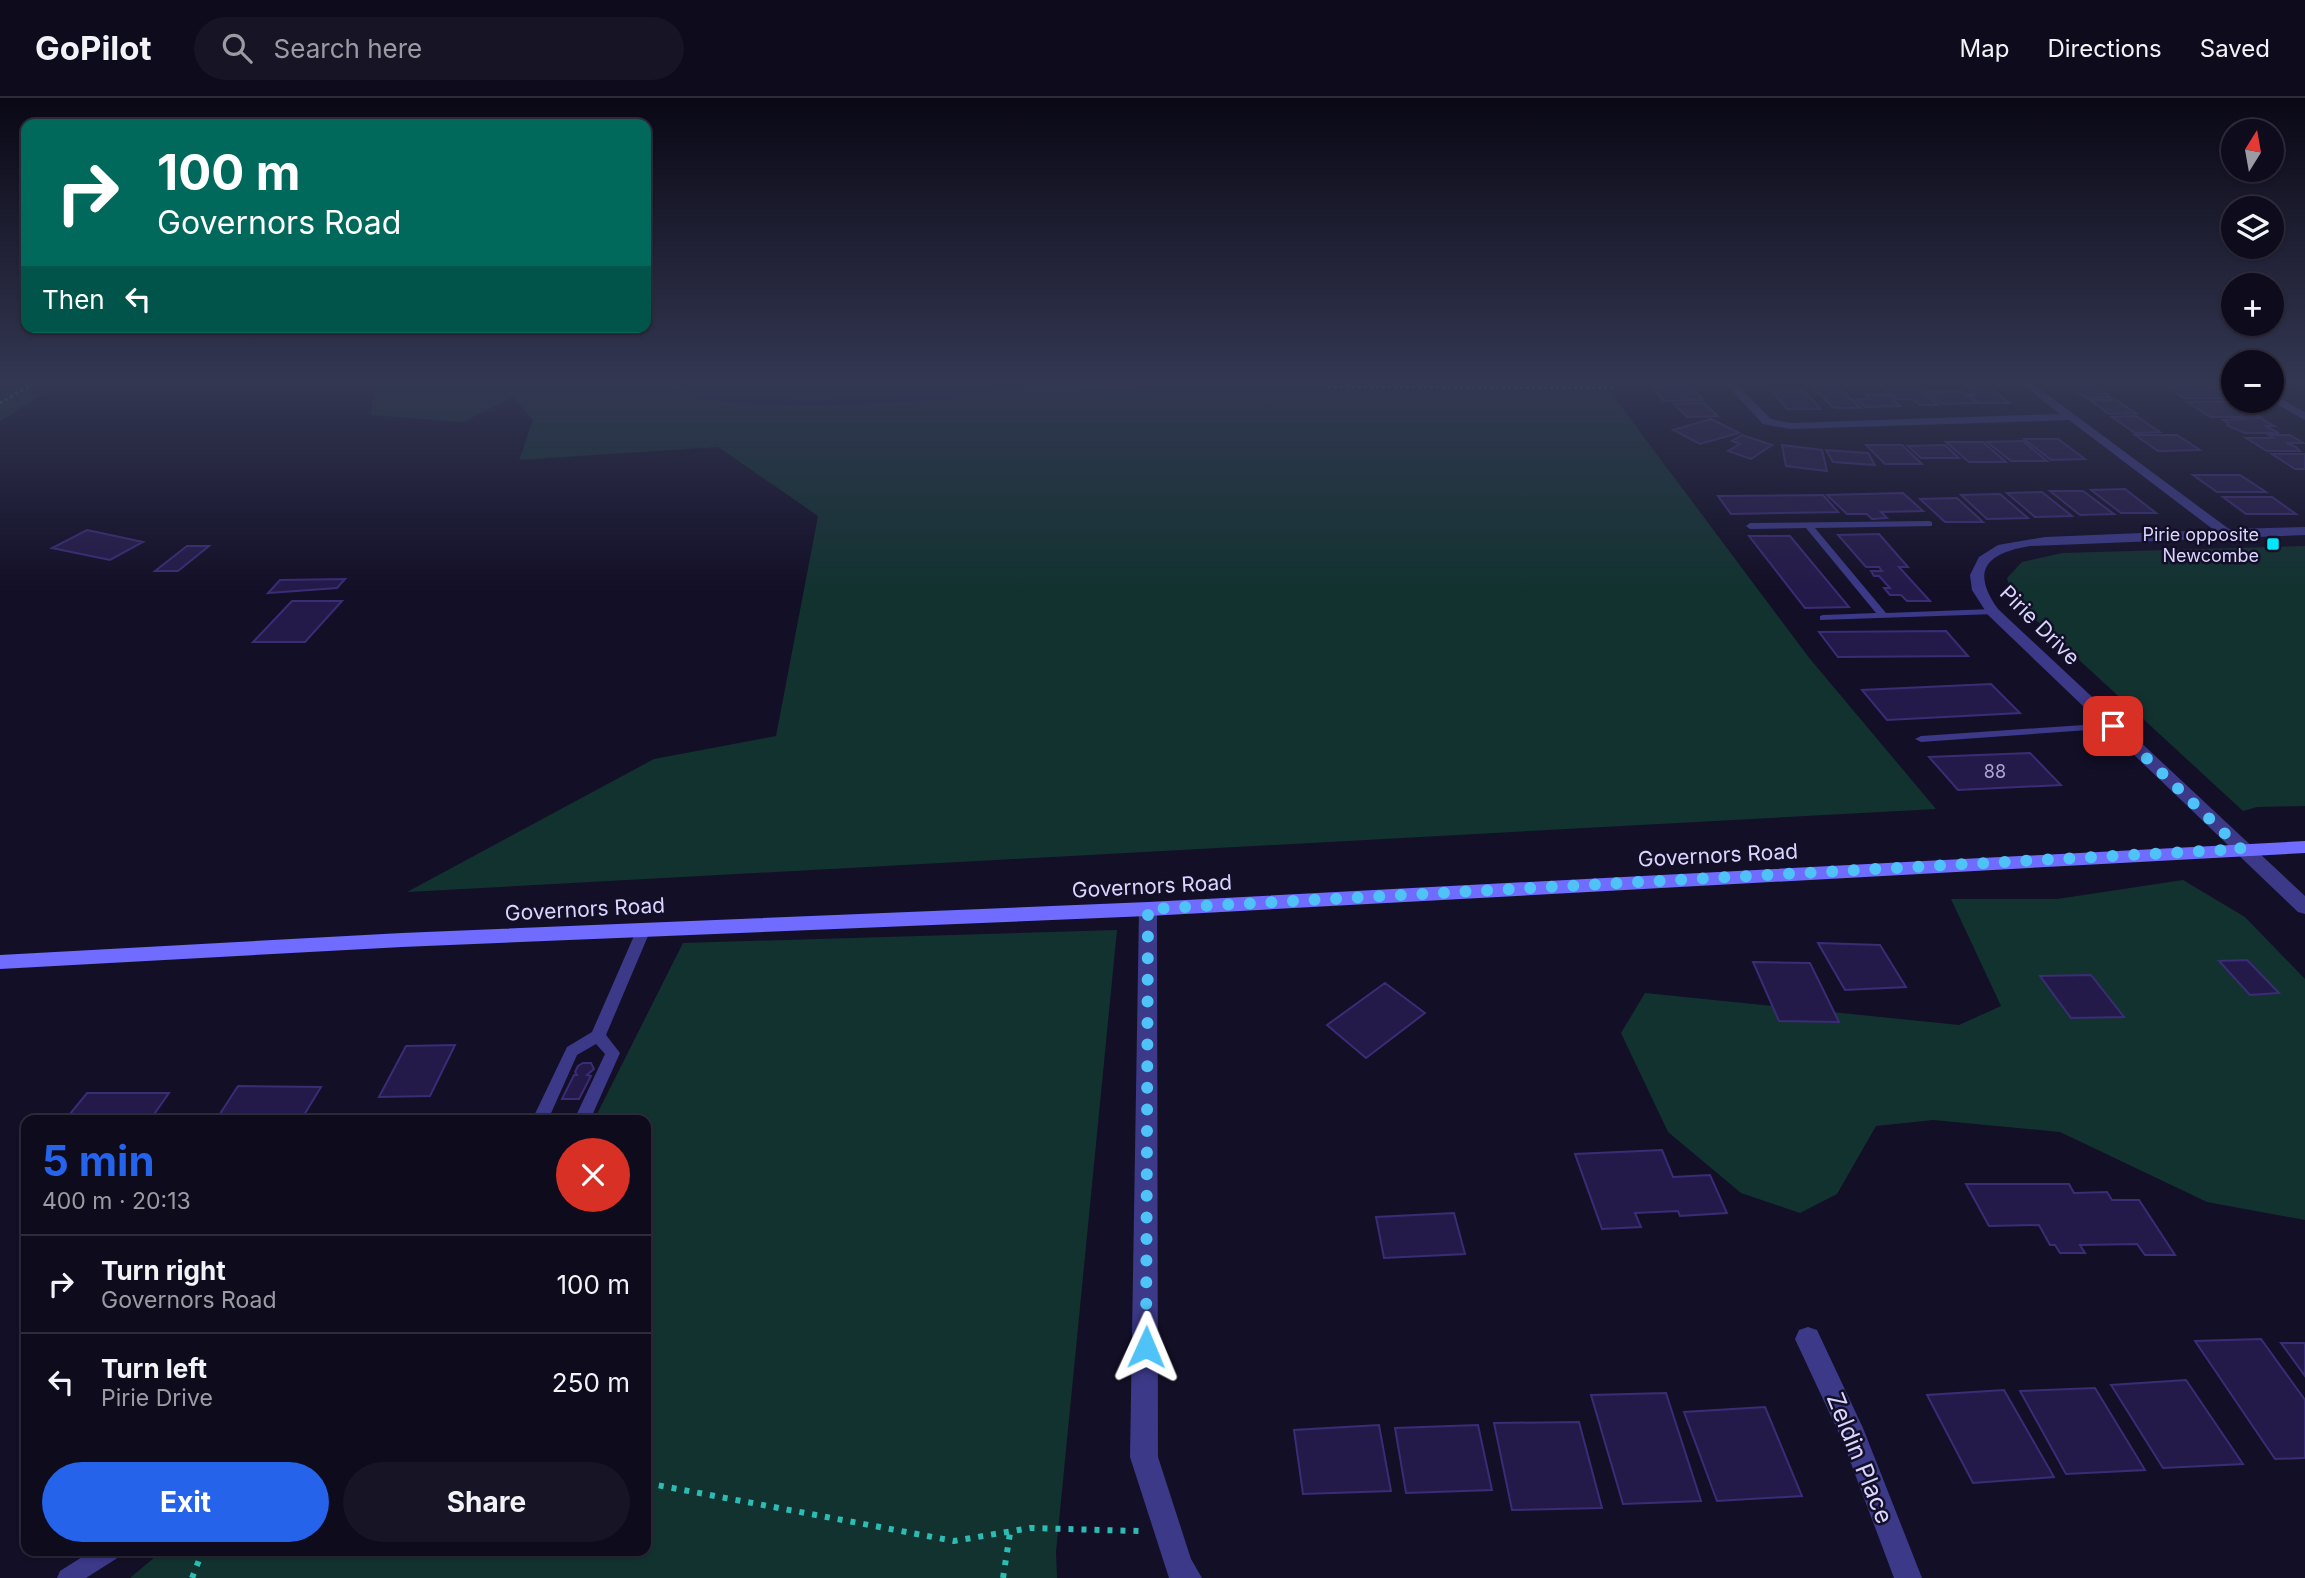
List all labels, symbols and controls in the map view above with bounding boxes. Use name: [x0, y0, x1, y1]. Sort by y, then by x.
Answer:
search box: [194, 17, 684, 80]
text: GoPilot: [35, 28, 152, 68]
icon: search: [218, 29, 256, 67]
text: Search here: [274, 33, 422, 64]
text: Map: [1960, 34, 2009, 63]
text: Directions: [2047, 34, 2162, 63]
text: Saved: [2200, 34, 2270, 63]
north arrow: [2221, 119, 2284, 182]
map controls: [2221, 119, 2284, 413]
text: 100 m: [157, 143, 301, 202]
icon: right: [42, 147, 133, 238]
button: layers: [2221, 196, 2284, 259]
text: Governors Road: [157, 203, 401, 242]
button: +: [2221, 273, 2284, 336]
icon: left: [119, 280, 157, 318]
text: Then: [42, 284, 105, 315]
button: −: [2221, 350, 2284, 413]
place label: Pirie opposite Newcombe: [2142, 524, 2259, 566]
marker: Pirie opposite Newcombe: [2265, 536, 2281, 552]
street label: Pirie Drive: [1995, 580, 2085, 670]
pin: [2083, 696, 2143, 756]
icon: arrive: [2094, 707, 2132, 745]
house number: 88: [1984, 761, 2006, 782]
street label: Governors Road: [1637, 838, 1799, 872]
street label: Governors Road: [1071, 869, 1233, 903]
street label: Governors Road: [504, 892, 666, 926]
text: 5 min: [42, 1135, 155, 1186]
button: close: [556, 1138, 630, 1212]
text: 400 m · 20:13: [42, 1187, 191, 1215]
text: Turn right: [101, 1255, 226, 1286]
icon: right: [42, 1265, 80, 1303]
text: 100 m: [557, 1269, 630, 1300]
text: Governors Road: [101, 1286, 277, 1314]
position arrow: [1109, 1310, 1183, 1384]
text: Turn left: [101, 1353, 207, 1384]
icon: left: [42, 1363, 80, 1401]
text: 250 m: [552, 1367, 630, 1398]
text: Pirie Drive: [101, 1384, 213, 1412]
street label: Zeldin Place: [1821, 1388, 1899, 1528]
button: Exit: [42, 1462, 329, 1542]
button: Share: [343, 1462, 630, 1542]

